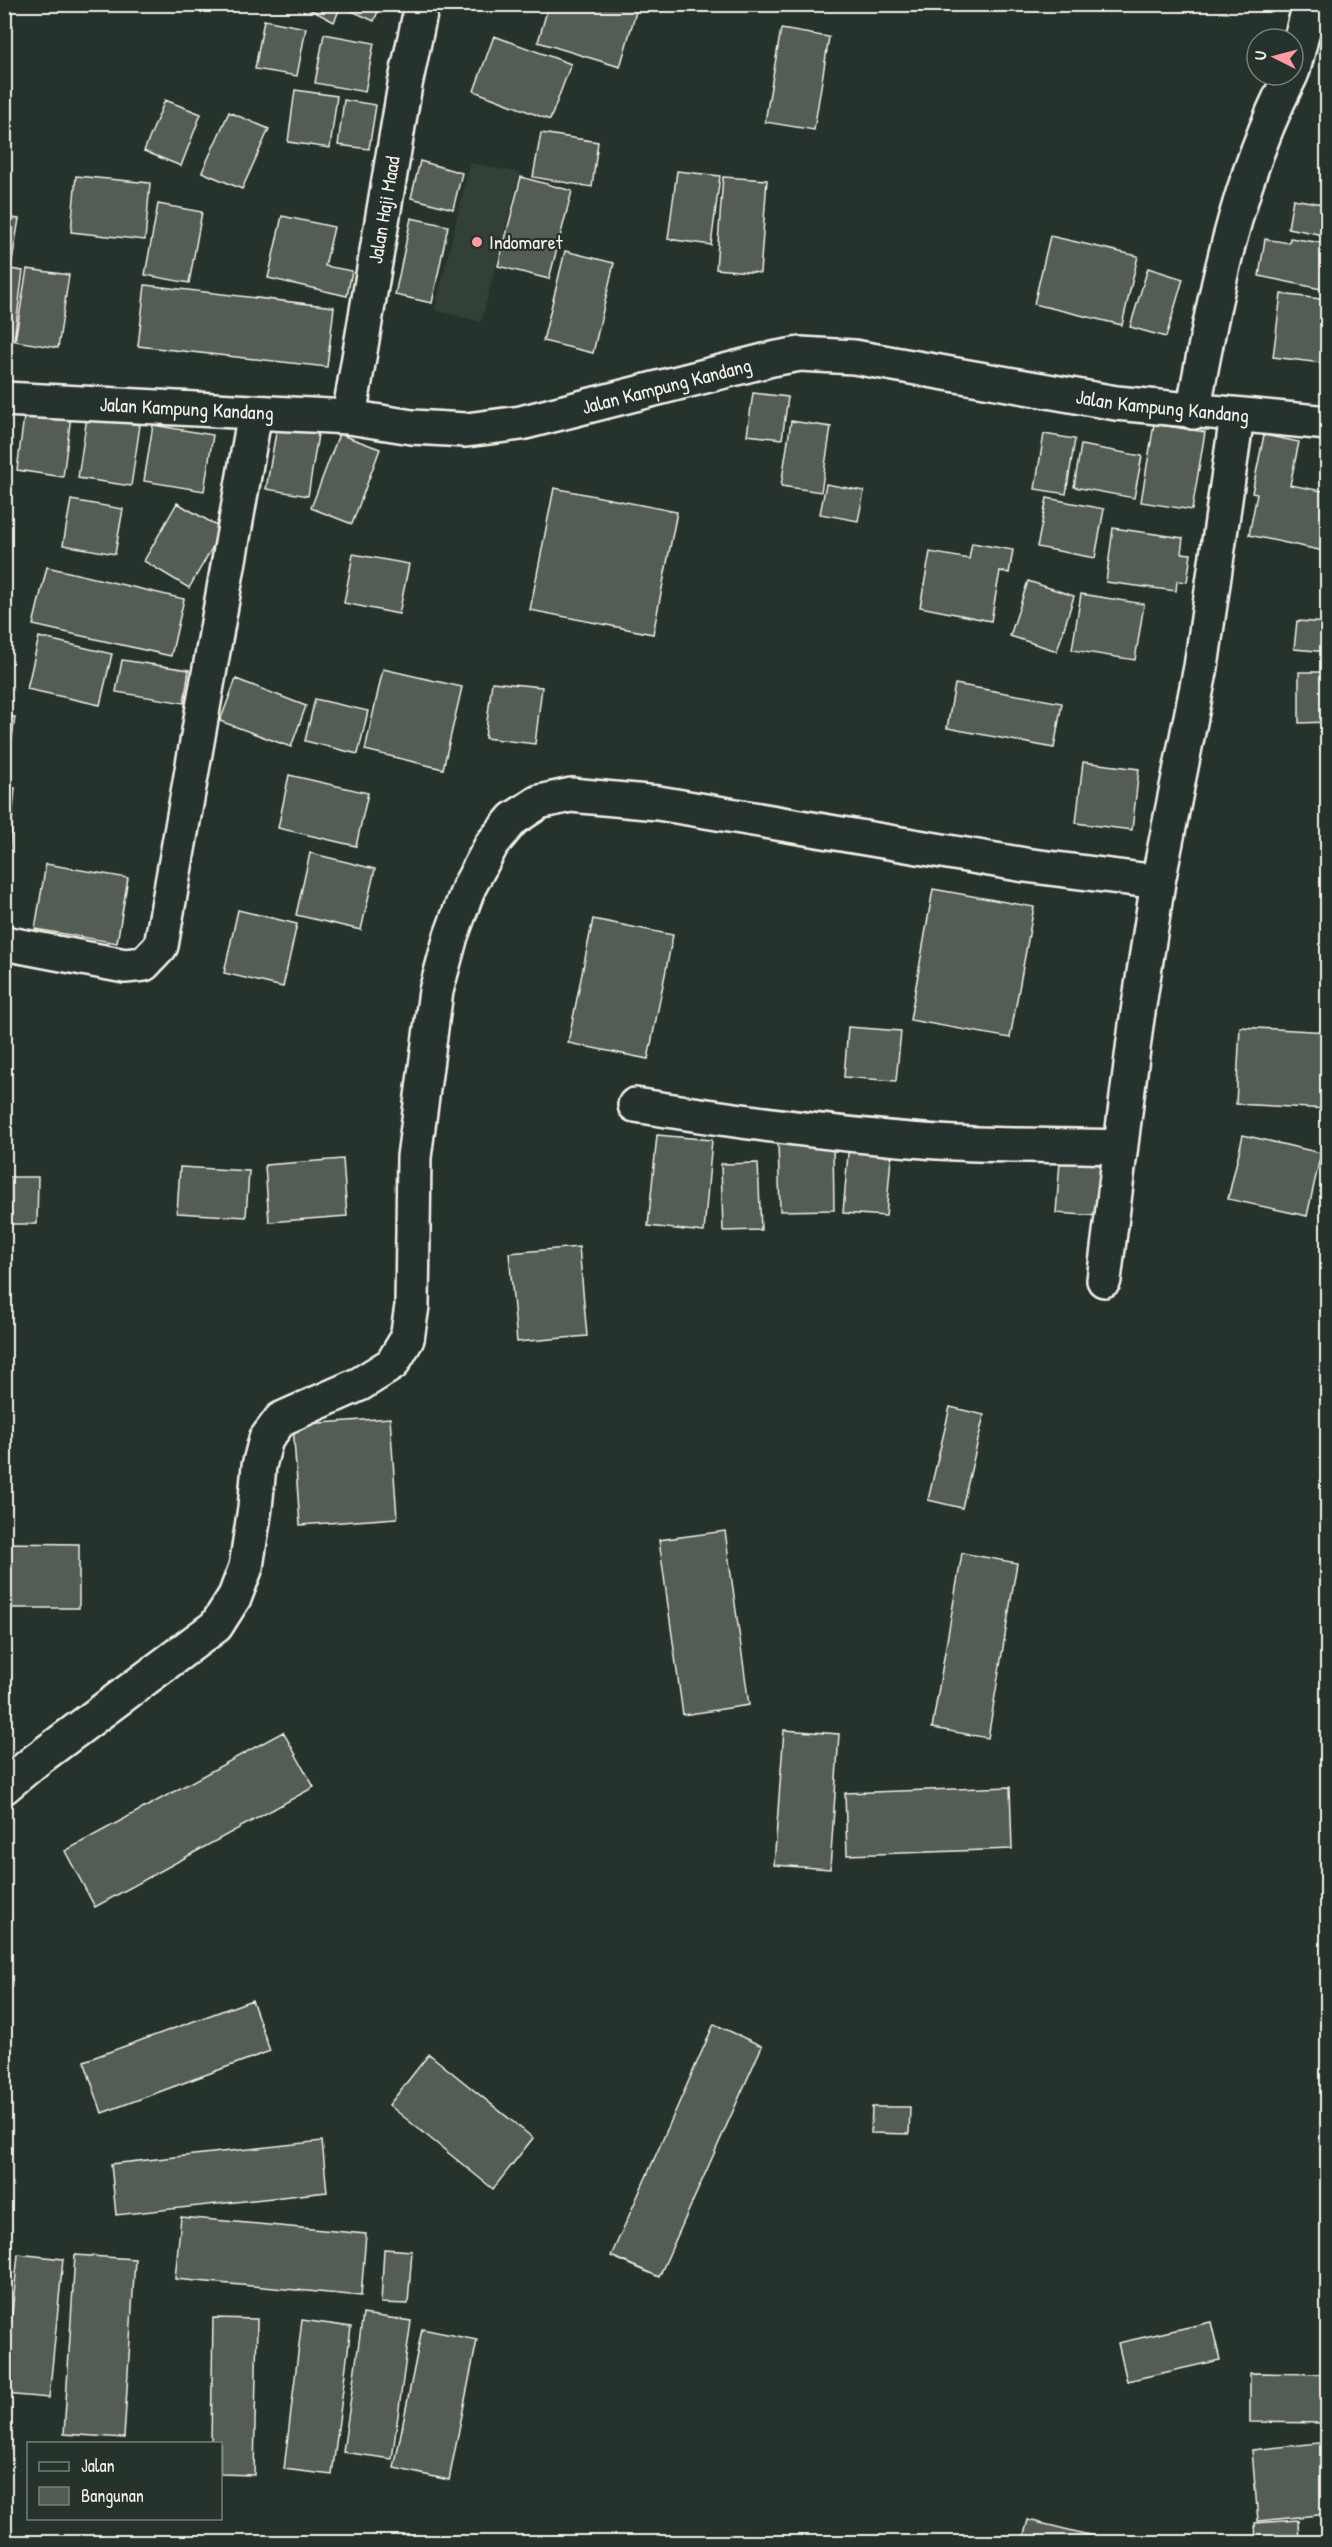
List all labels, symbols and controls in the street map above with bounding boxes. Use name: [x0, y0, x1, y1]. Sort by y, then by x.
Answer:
north arrow: [1245, 27, 1305, 87]
text: U: [1249, 50, 1272, 61]
street label: Jalan Haji Maad: [361, 154, 406, 266]
place label: Indomaret: [489, 228, 564, 255]
marker: Indomaret: [470, 235, 484, 249]
street label: Jalan Kampung Kandang: [579, 351, 754, 420]
street label: Jalan Kampung Kandang: [1074, 382, 1251, 429]
street label: Jalan Kampung Kandang: [99, 390, 275, 426]
legend: [27, 2442, 222, 2520]
text: Jalan: [81, 2453, 115, 2478]
text: Bangunan: [81, 2483, 144, 2508]

